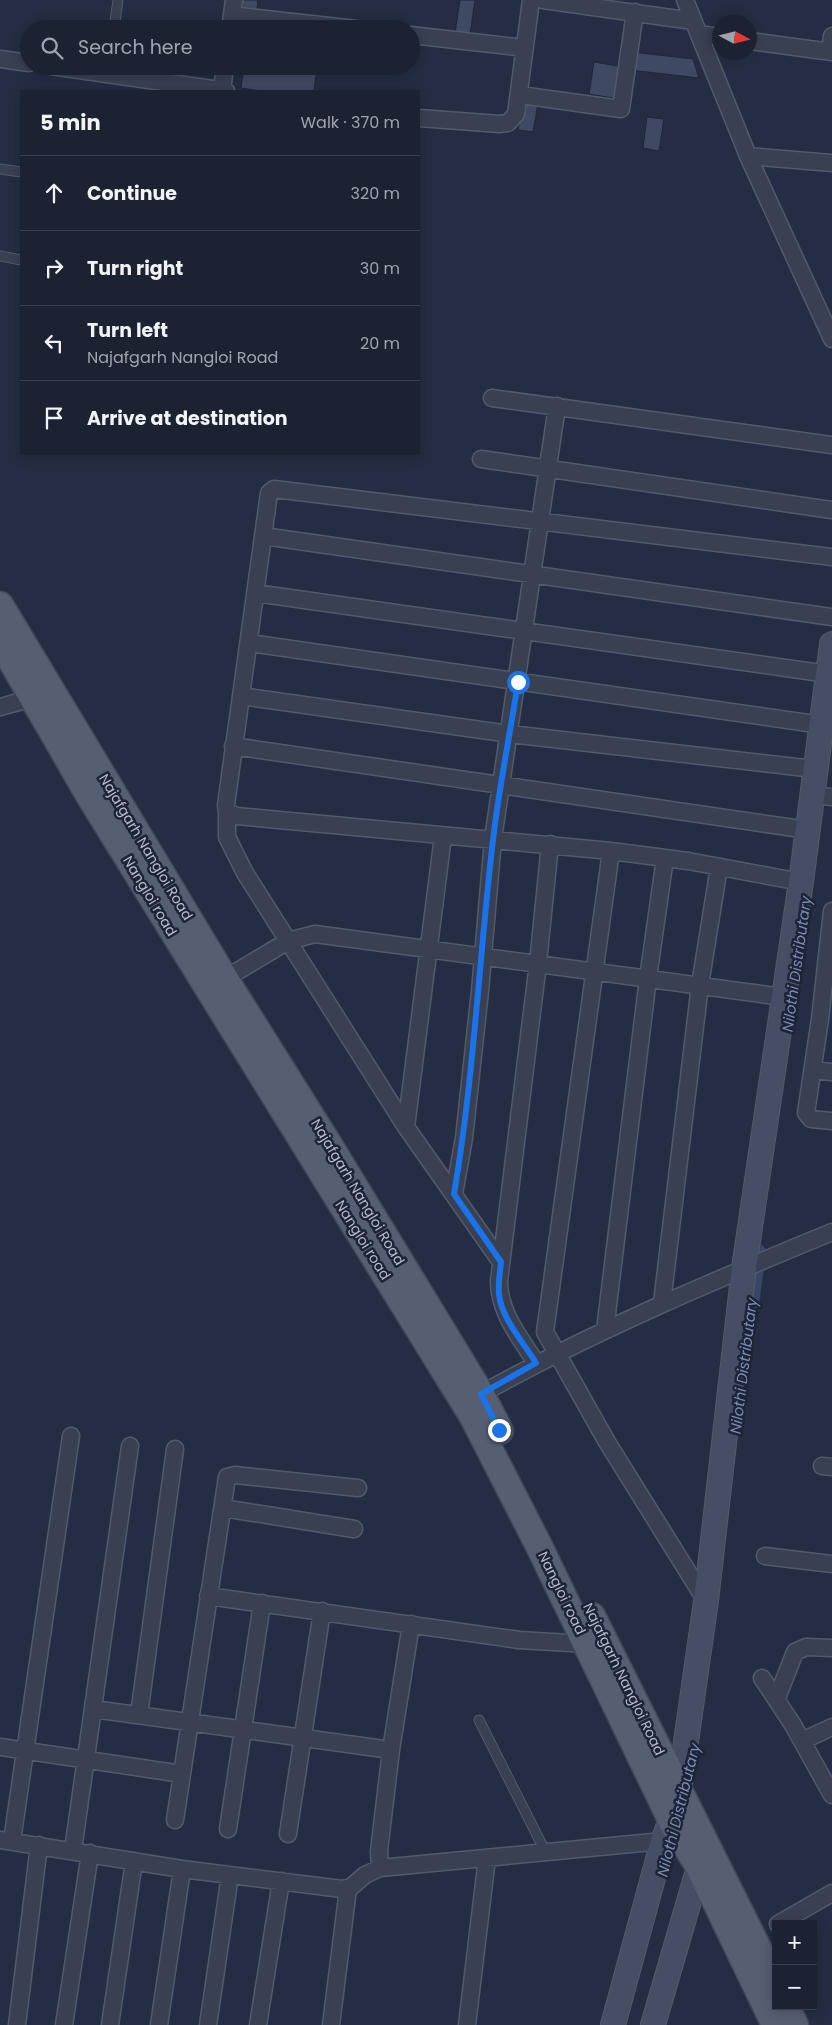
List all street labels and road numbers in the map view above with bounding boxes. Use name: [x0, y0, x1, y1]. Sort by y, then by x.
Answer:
street label: Najafgarh Nangloi Road: [94, 770, 198, 924]
street label: Nangloi road: [118, 852, 182, 940]
street label: Najafgarh Nangloi Road: [306, 1115, 410, 1269]
street label: Nangloi road: [331, 1196, 395, 1284]
street label: Nangloi road: [533, 1548, 591, 1638]
street label: Najafgarh Nangloi Road: [578, 1599, 670, 1759]

